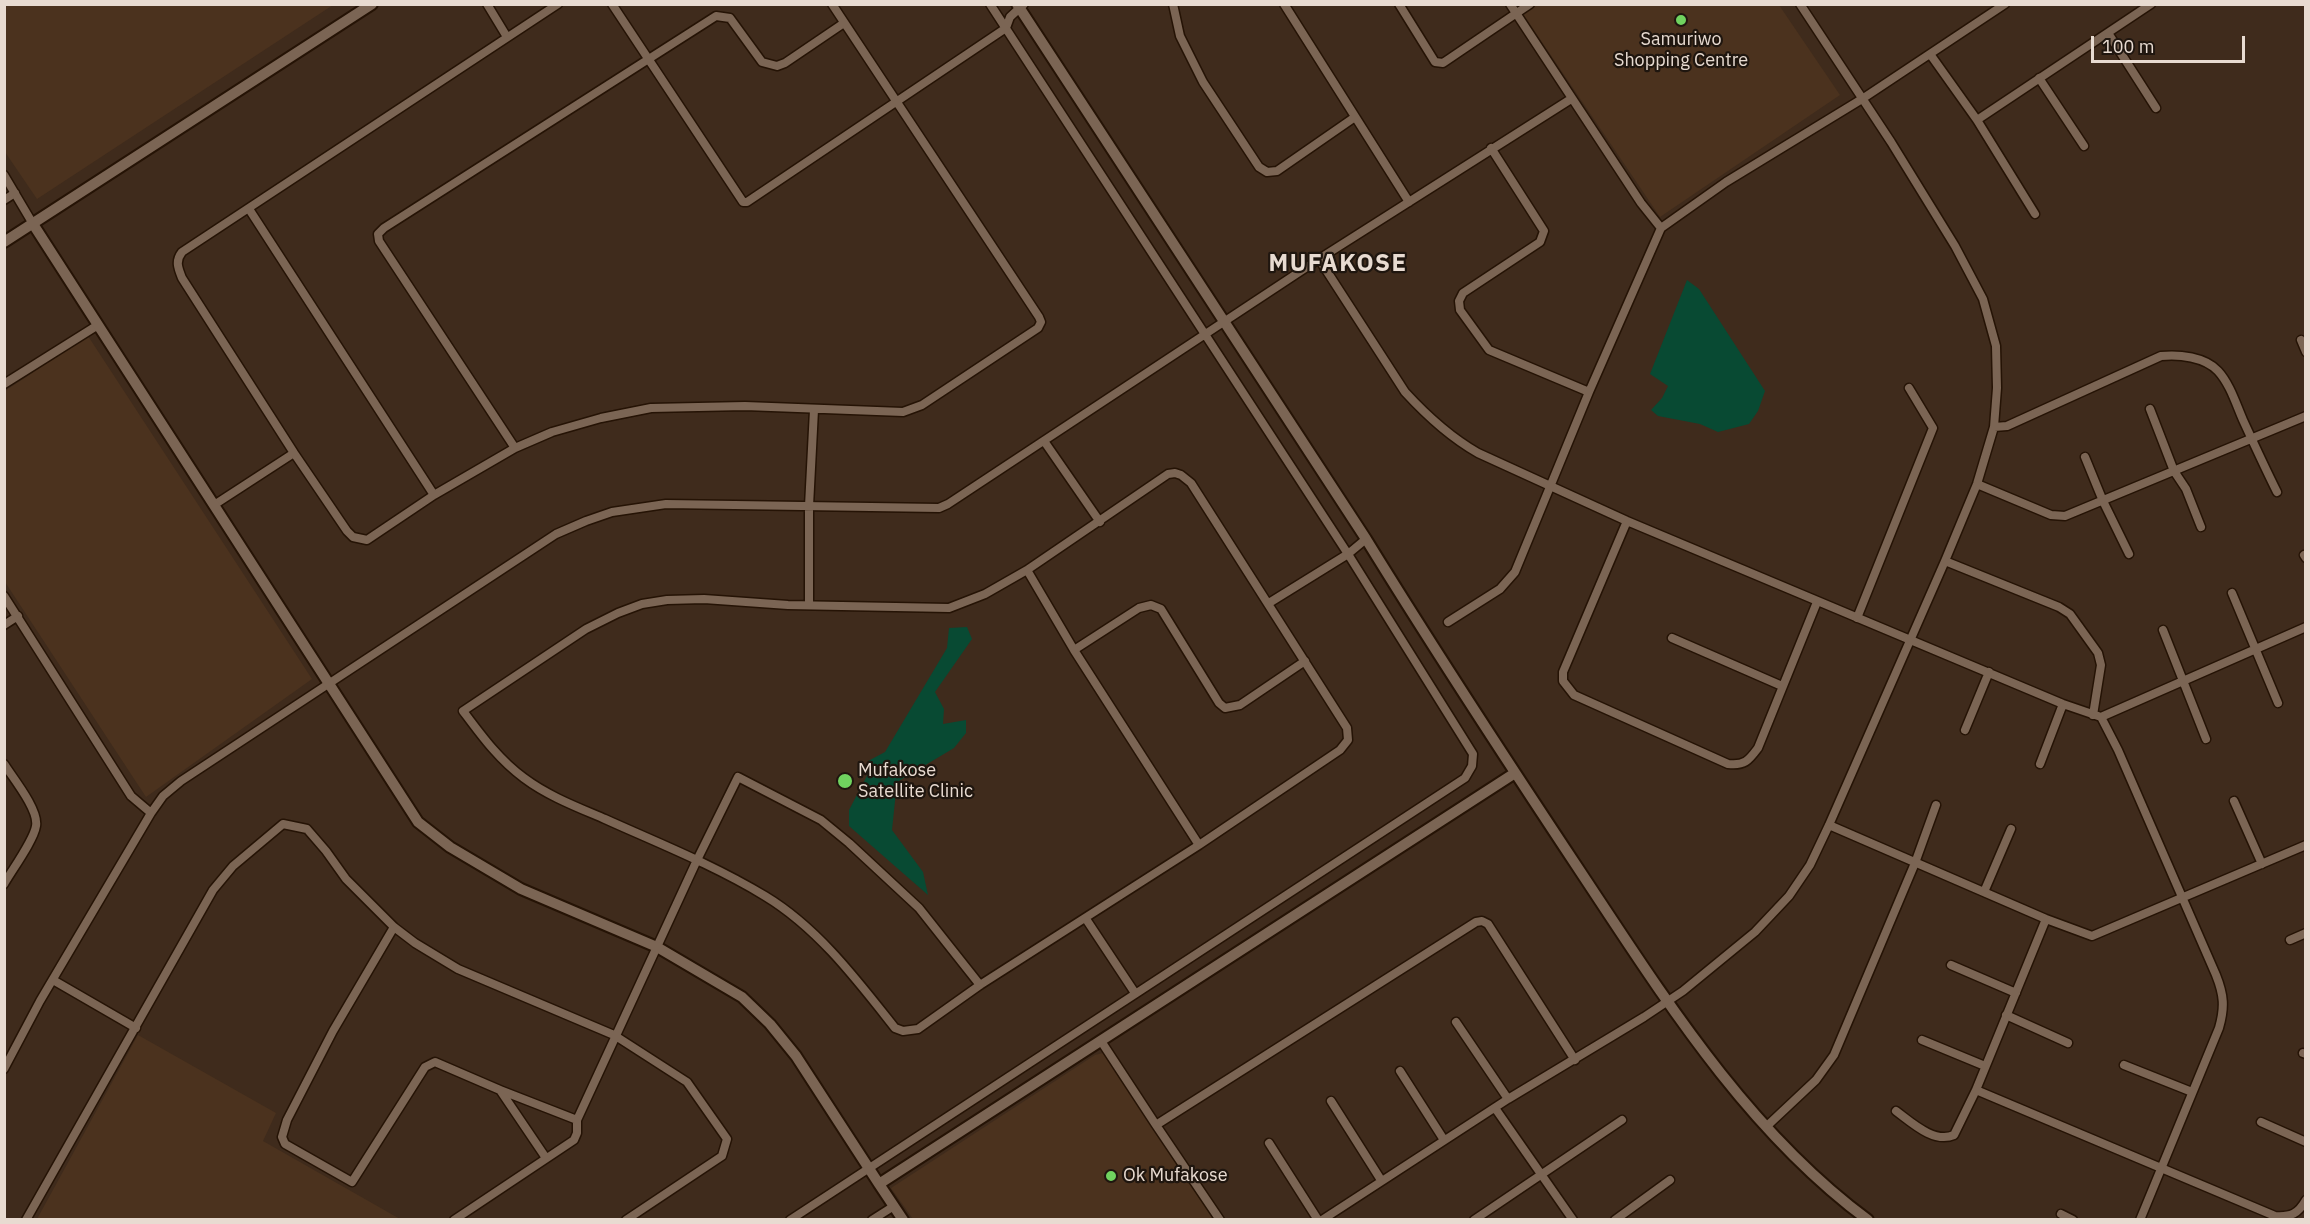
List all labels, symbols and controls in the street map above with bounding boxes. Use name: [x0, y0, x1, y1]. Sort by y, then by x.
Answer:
marker: Samuriwo Shopping Centre: [1674, 13, 1688, 27]
scale bar: [2094, 24, 2248, 62]
place label: Samuriwo Shopping Centre: [1614, 29, 1748, 72]
text: 100 m: [2102, 35, 2154, 58]
district label: MUFAKOSE: [1268, 250, 1408, 278]
place label: Mufakose Satellite Clinic: [858, 760, 973, 802]
marker: Mufakose Satellite Clinic: [836, 772, 854, 790]
place label: Ok Mufakose: [1123, 1165, 1228, 1187]
marker: Ok Mufakose: [1104, 1169, 1118, 1183]

